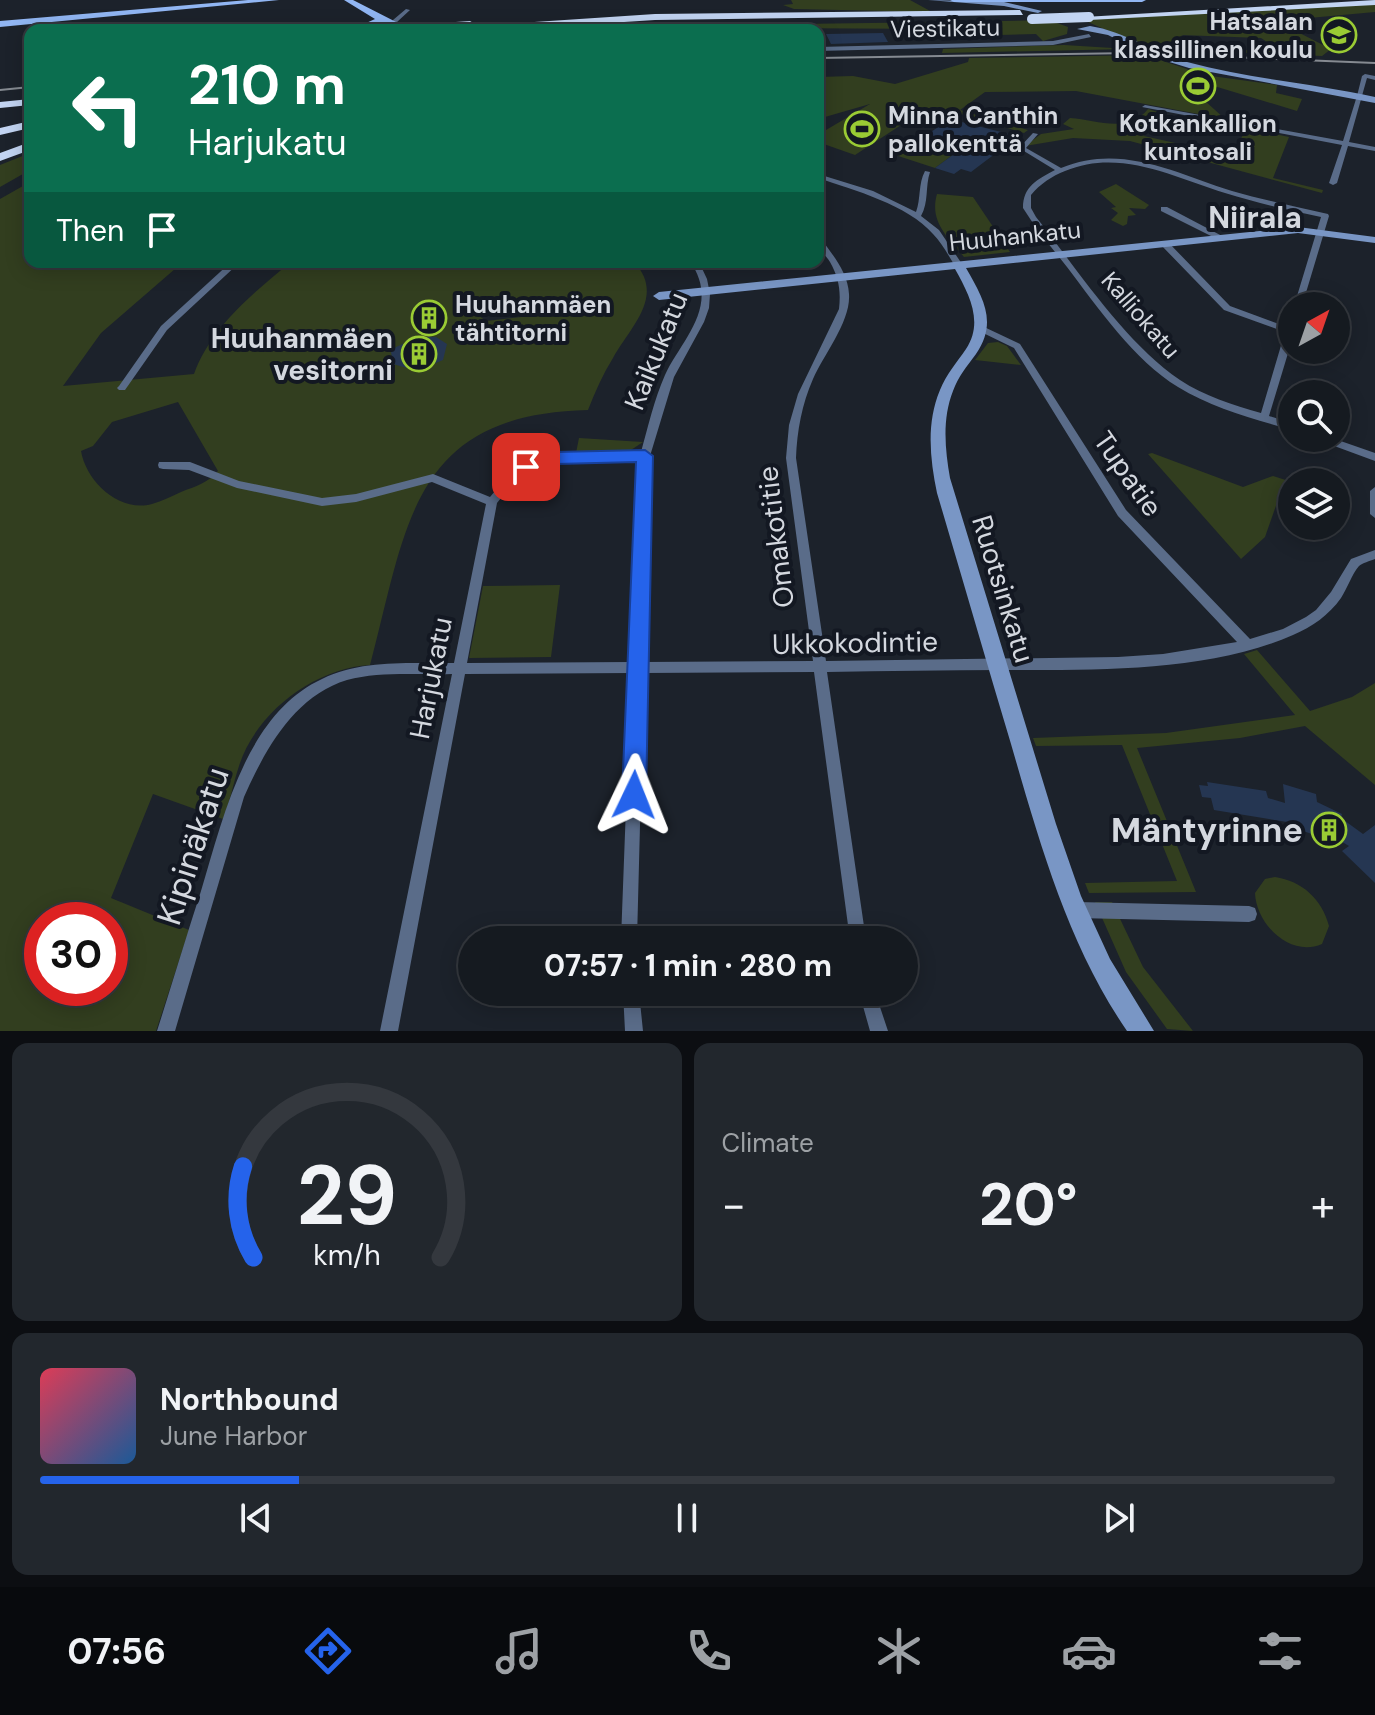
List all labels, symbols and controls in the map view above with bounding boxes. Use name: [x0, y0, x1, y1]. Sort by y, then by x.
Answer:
place label: Hatsalan klassillinen koulu: [1114, 6, 1313, 65]
street label: Viestikatu: [890, 12, 1000, 44]
school or university icon: Hatsalan klassillinen koulu: [1320, 16, 1358, 54]
text: 210 m: [188, 48, 346, 121]
icon: left: [56, 56, 160, 160]
sports icon: Kotkankallion kuntosali: [1179, 67, 1217, 105]
place label: Minna Canthin pallokenttä: [888, 100, 1058, 159]
place label: Kotkankallion kuntosali: [1119, 108, 1277, 167]
sports icon: Minna Canthin pallokenttä: [843, 110, 881, 148]
text: Harjukatu: [188, 119, 347, 166]
district label: Niirala: [1208, 198, 1302, 237]
icon: arrive: [140, 208, 184, 252]
text: Then: [56, 211, 124, 250]
street label: Huuhankatu: [948, 214, 1082, 258]
street label: Kalliokatu: [1095, 265, 1187, 365]
street label: Kaikukatu: [616, 287, 696, 415]
place label: Huuhanmäen tähtitorni: [455, 289, 611, 348]
north arrow: [1278, 292, 1350, 364]
map controls: [1278, 292, 1350, 540]
building icon: Huuhanmäen tähtitorni: [410, 299, 448, 337]
place label: Huuhanmäen vesitorni: [211, 320, 393, 389]
building icon: Huuhanmäen vesitorni: [400, 335, 438, 373]
button: search: [1278, 380, 1350, 452]
street label: Tupatie: [1085, 424, 1171, 524]
pin: [492, 433, 560, 501]
icon: arrive: [504, 445, 548, 489]
street label: Omakotitie: [749, 464, 803, 610]
button: layers: [1278, 468, 1350, 540]
street label: Ruotsinkatu: [963, 511, 1043, 667]
street label: Harjukatu: [401, 614, 461, 742]
street label: Ukkokodintie: [772, 623, 938, 663]
position arrow: [592, 753, 676, 837]
street label: Kipinäkatu: [146, 761, 240, 931]
place label: Mäntyrinne: [1111, 808, 1303, 853]
building icon: Mäntyrinne: [1310, 811, 1348, 849]
speed limit sign: 30: [24, 902, 128, 1006]
text: 07:57 · 1 min · 280 m: [544, 946, 832, 985]
text: Climate: [722, 1126, 814, 1160]
text: 29: [297, 1141, 397, 1250]
text: 20°: [979, 1165, 1077, 1244]
text: −: [722, 1176, 746, 1234]
text: +: [1311, 1176, 1335, 1234]
text: km/h: [313, 1237, 381, 1274]
text: Northbound: [160, 1380, 339, 1419]
text: June Harbor: [160, 1419, 307, 1453]
icon: previous: [234, 1496, 278, 1540]
icon: pause: [665, 1496, 709, 1540]
icon: next: [1097, 1496, 1141, 1540]
icon: directions: [300, 1623, 356, 1679]
icon: music: [491, 1623, 547, 1679]
icon: phone: [681, 1623, 737, 1679]
icon: climate: [871, 1623, 927, 1679]
icon: car: [1061, 1623, 1117, 1679]
icon: filters: [1252, 1623, 1308, 1679]
text: 07:56: [67, 1628, 166, 1675]

